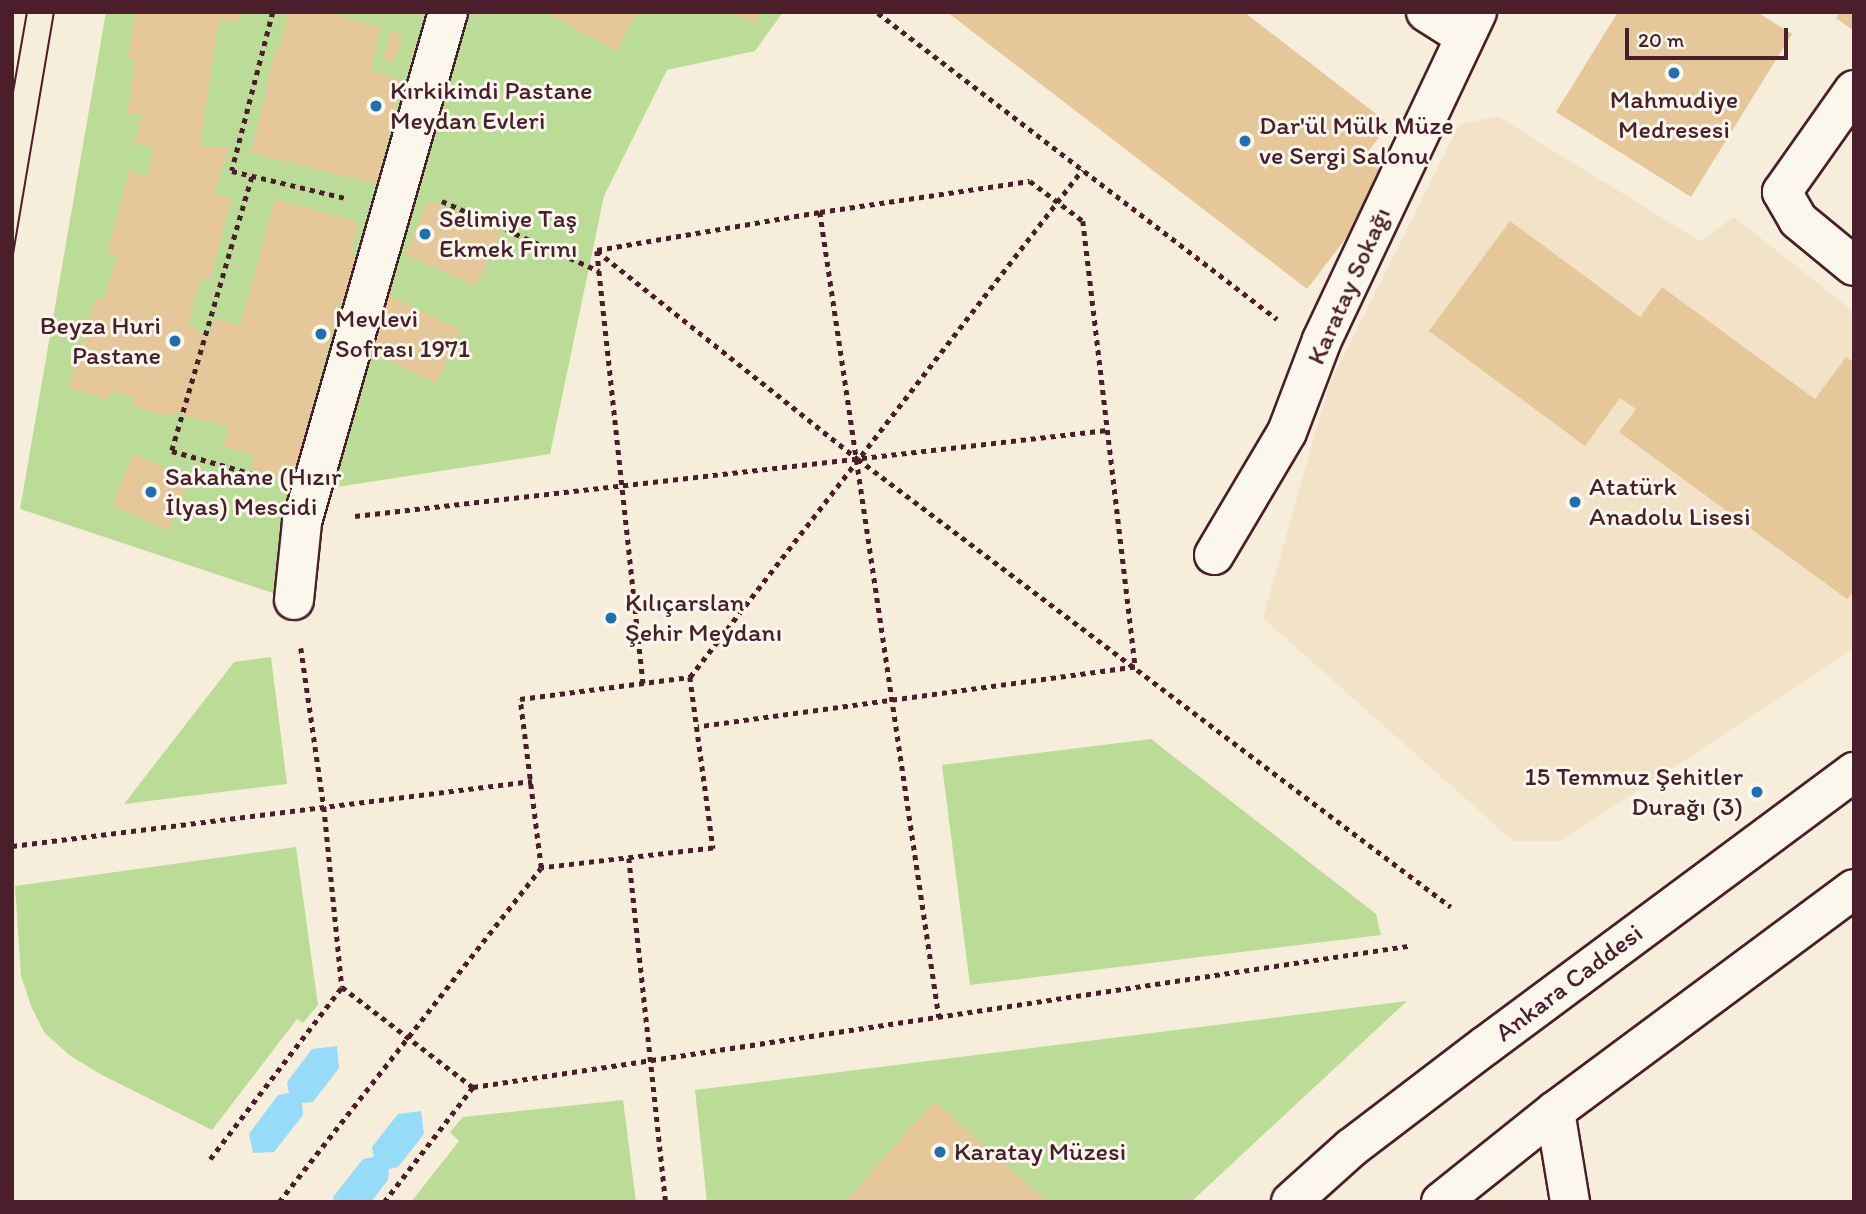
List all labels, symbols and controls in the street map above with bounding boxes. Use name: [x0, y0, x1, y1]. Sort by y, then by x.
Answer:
scale bar: [1628, 14, 1791, 58]
text: 20 m: [1638, 27, 1684, 52]
marker: Mahmudiye Medresesi: [1666, 65, 1682, 81]
place label: Kırkikindi Pastane Meydan Evleri: [390, 75, 593, 136]
place label: Mahmudiye Medresesi: [1610, 84, 1738, 146]
marker: Kırkikindi Pastane Meydan Evleri: [368, 98, 384, 114]
place label: Dar'ül Mülk Müze ve Sergi Salonu: [1259, 110, 1453, 172]
marker: Dar'ül Mülk Müze ve Sergi Salonu: [1237, 133, 1253, 149]
place label: Selimiye Taş Ekmek Fırını: [439, 203, 578, 264]
street label: Karatay Sokağı: [1300, 203, 1398, 369]
marker: Selimiye Taş Ekmek Fırını: [417, 226, 433, 242]
place label: Mevlevi Sofrası 1971: [335, 303, 470, 364]
place label: Beyza Huri Pastane: [40, 310, 161, 372]
marker: Mevlevi Sofrası 1971: [313, 326, 329, 342]
marker: Beyza Huri Pastane: [167, 333, 183, 349]
place label: Sakahane (Hızır İlyas) Mescidi: [165, 461, 341, 522]
place label: Atatürk Anadolu Lisesi: [1589, 471, 1751, 532]
marker: Sakahane (Hızır İlyas) Mescidi: [143, 484, 159, 500]
marker: Atatürk Anadolu Lisesi: [1567, 494, 1583, 510]
place label: Kılıçarslan Şehir Meydanı: [625, 587, 781, 648]
marker: Kılıçarslan Şehir Meydanı: [603, 610, 619, 626]
place label: 15 Temmuz Şehitler Durağı (3): [1524, 761, 1743, 822]
marker: 15 Temmuz Şehitler Durağı (3): [1749, 784, 1765, 800]
street label: Ankara Caddesi: [1489, 917, 1649, 1049]
place label: Karatay Müzesi: [954, 1136, 1126, 1168]
marker: Karatay Müzesi: [932, 1144, 948, 1160]

